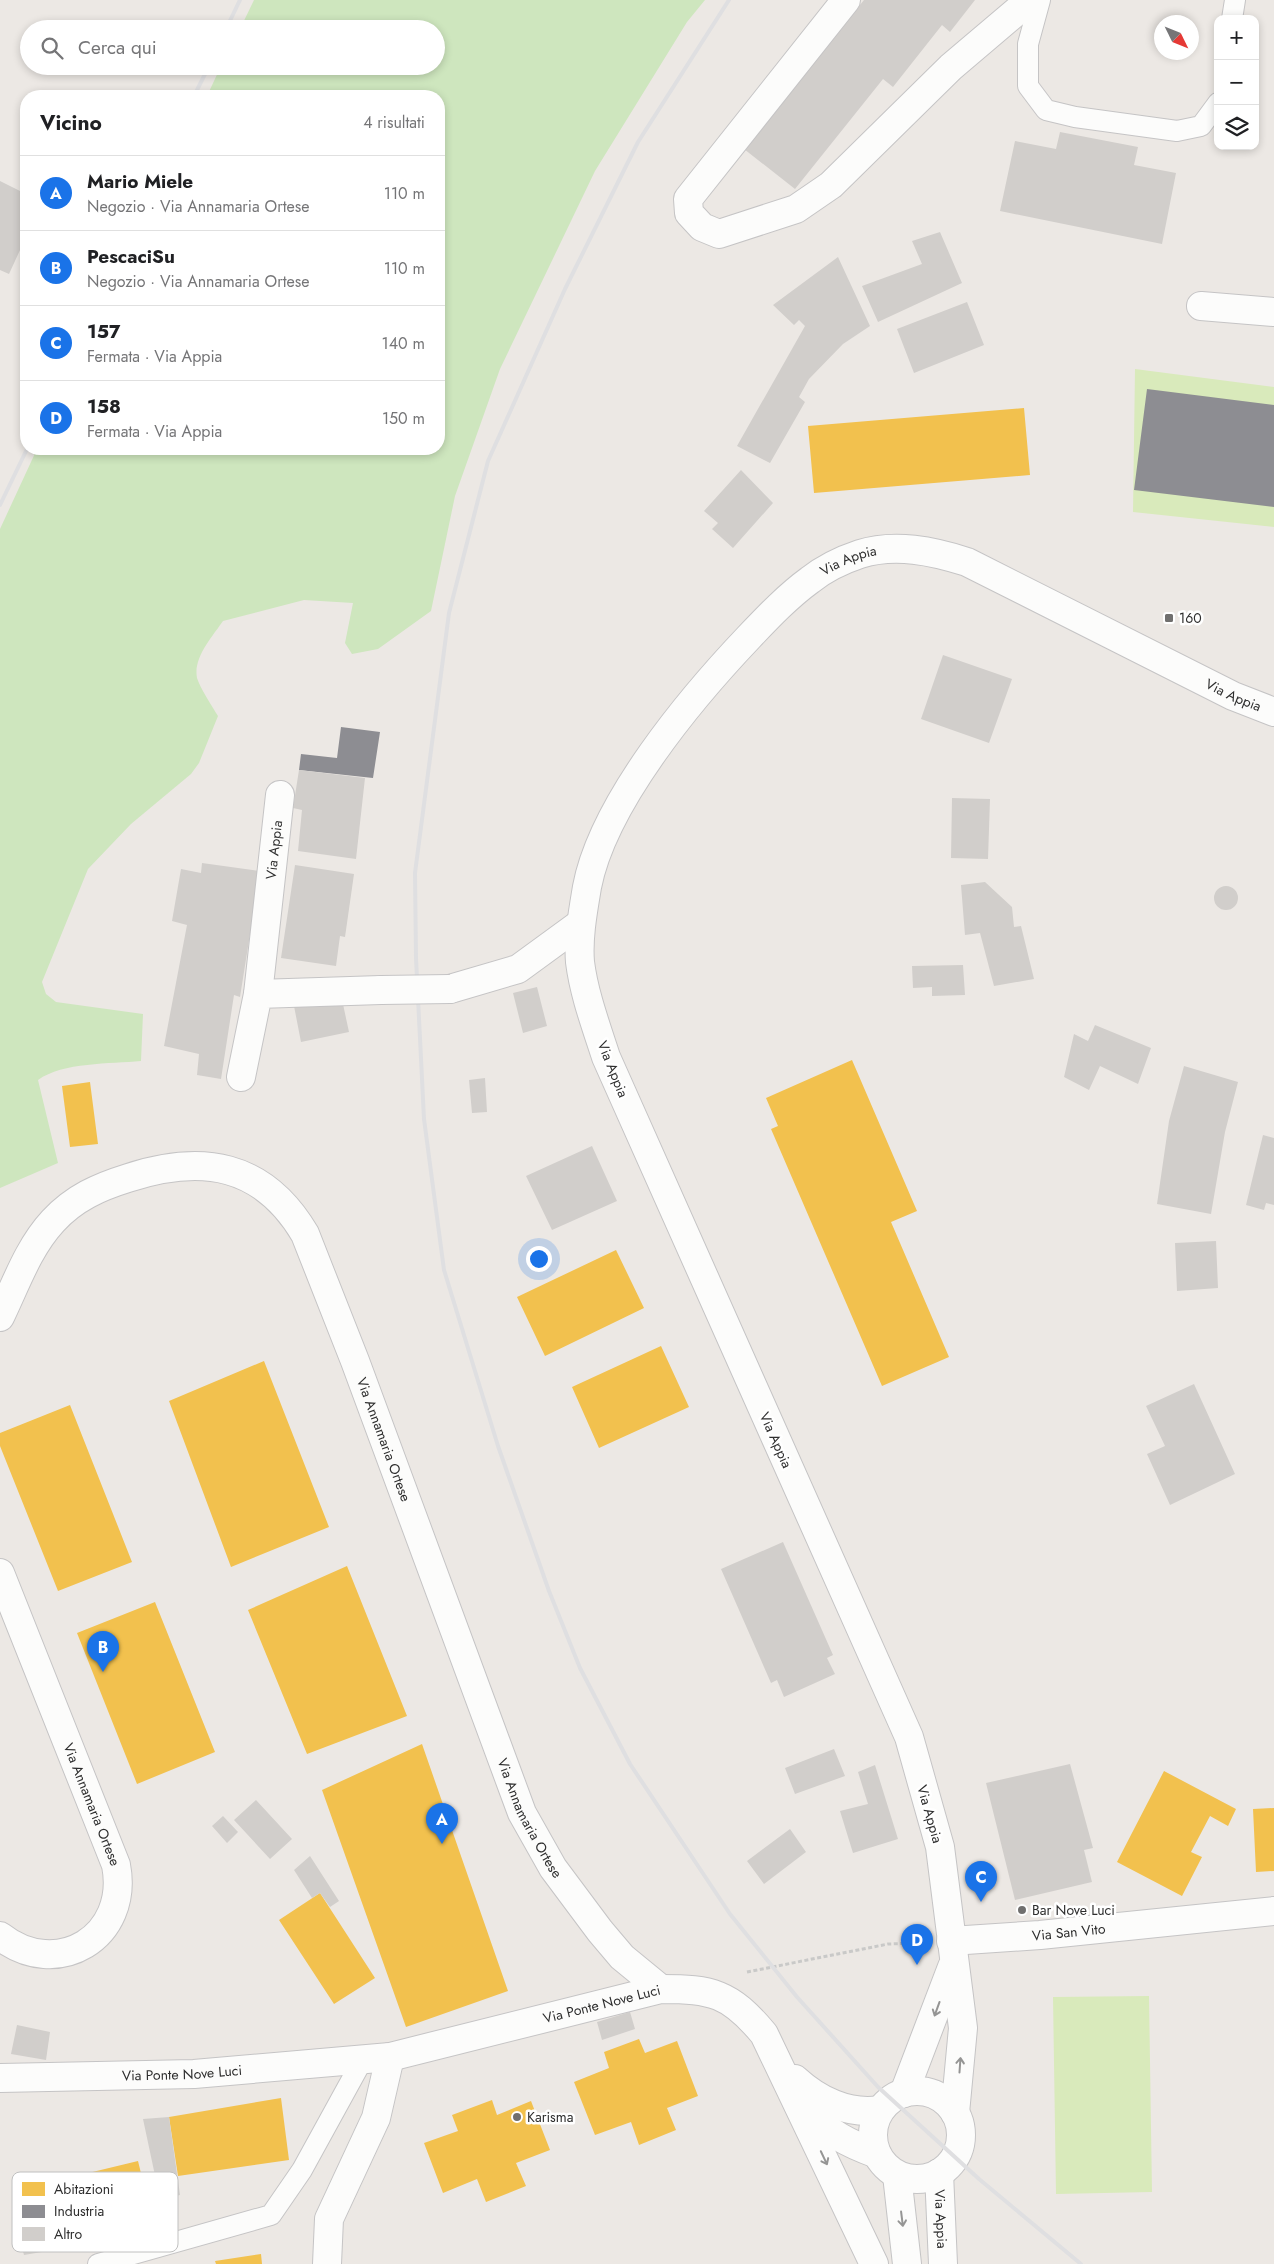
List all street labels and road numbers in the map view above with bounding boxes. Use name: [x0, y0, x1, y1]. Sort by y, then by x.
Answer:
street label: Via Appia: [816, 540, 878, 580]
street label: Via Appia: [1202, 674, 1264, 716]
street label: Via Appia: [261, 819, 287, 881]
street label: Via Appia: [593, 1038, 633, 1100]
street label: Via Annamaria Ortese: [352, 1375, 416, 1504]
street label: Via Appia: [755, 1409, 797, 1471]
street label: Via Annamaria Ortese: [58, 1740, 125, 1869]
street label: Via Annamaria Ortese: [493, 1755, 567, 1882]
street label: Via Appia: [912, 1783, 948, 1845]
street label: Via San Vito: [1031, 1918, 1107, 1946]
street label: Via Ponte Nove Luci: [541, 1980, 662, 2028]
street label: Via Ponte Nove Luci: [122, 2060, 243, 2085]
street label: Via Appia: [930, 2189, 952, 2249]

